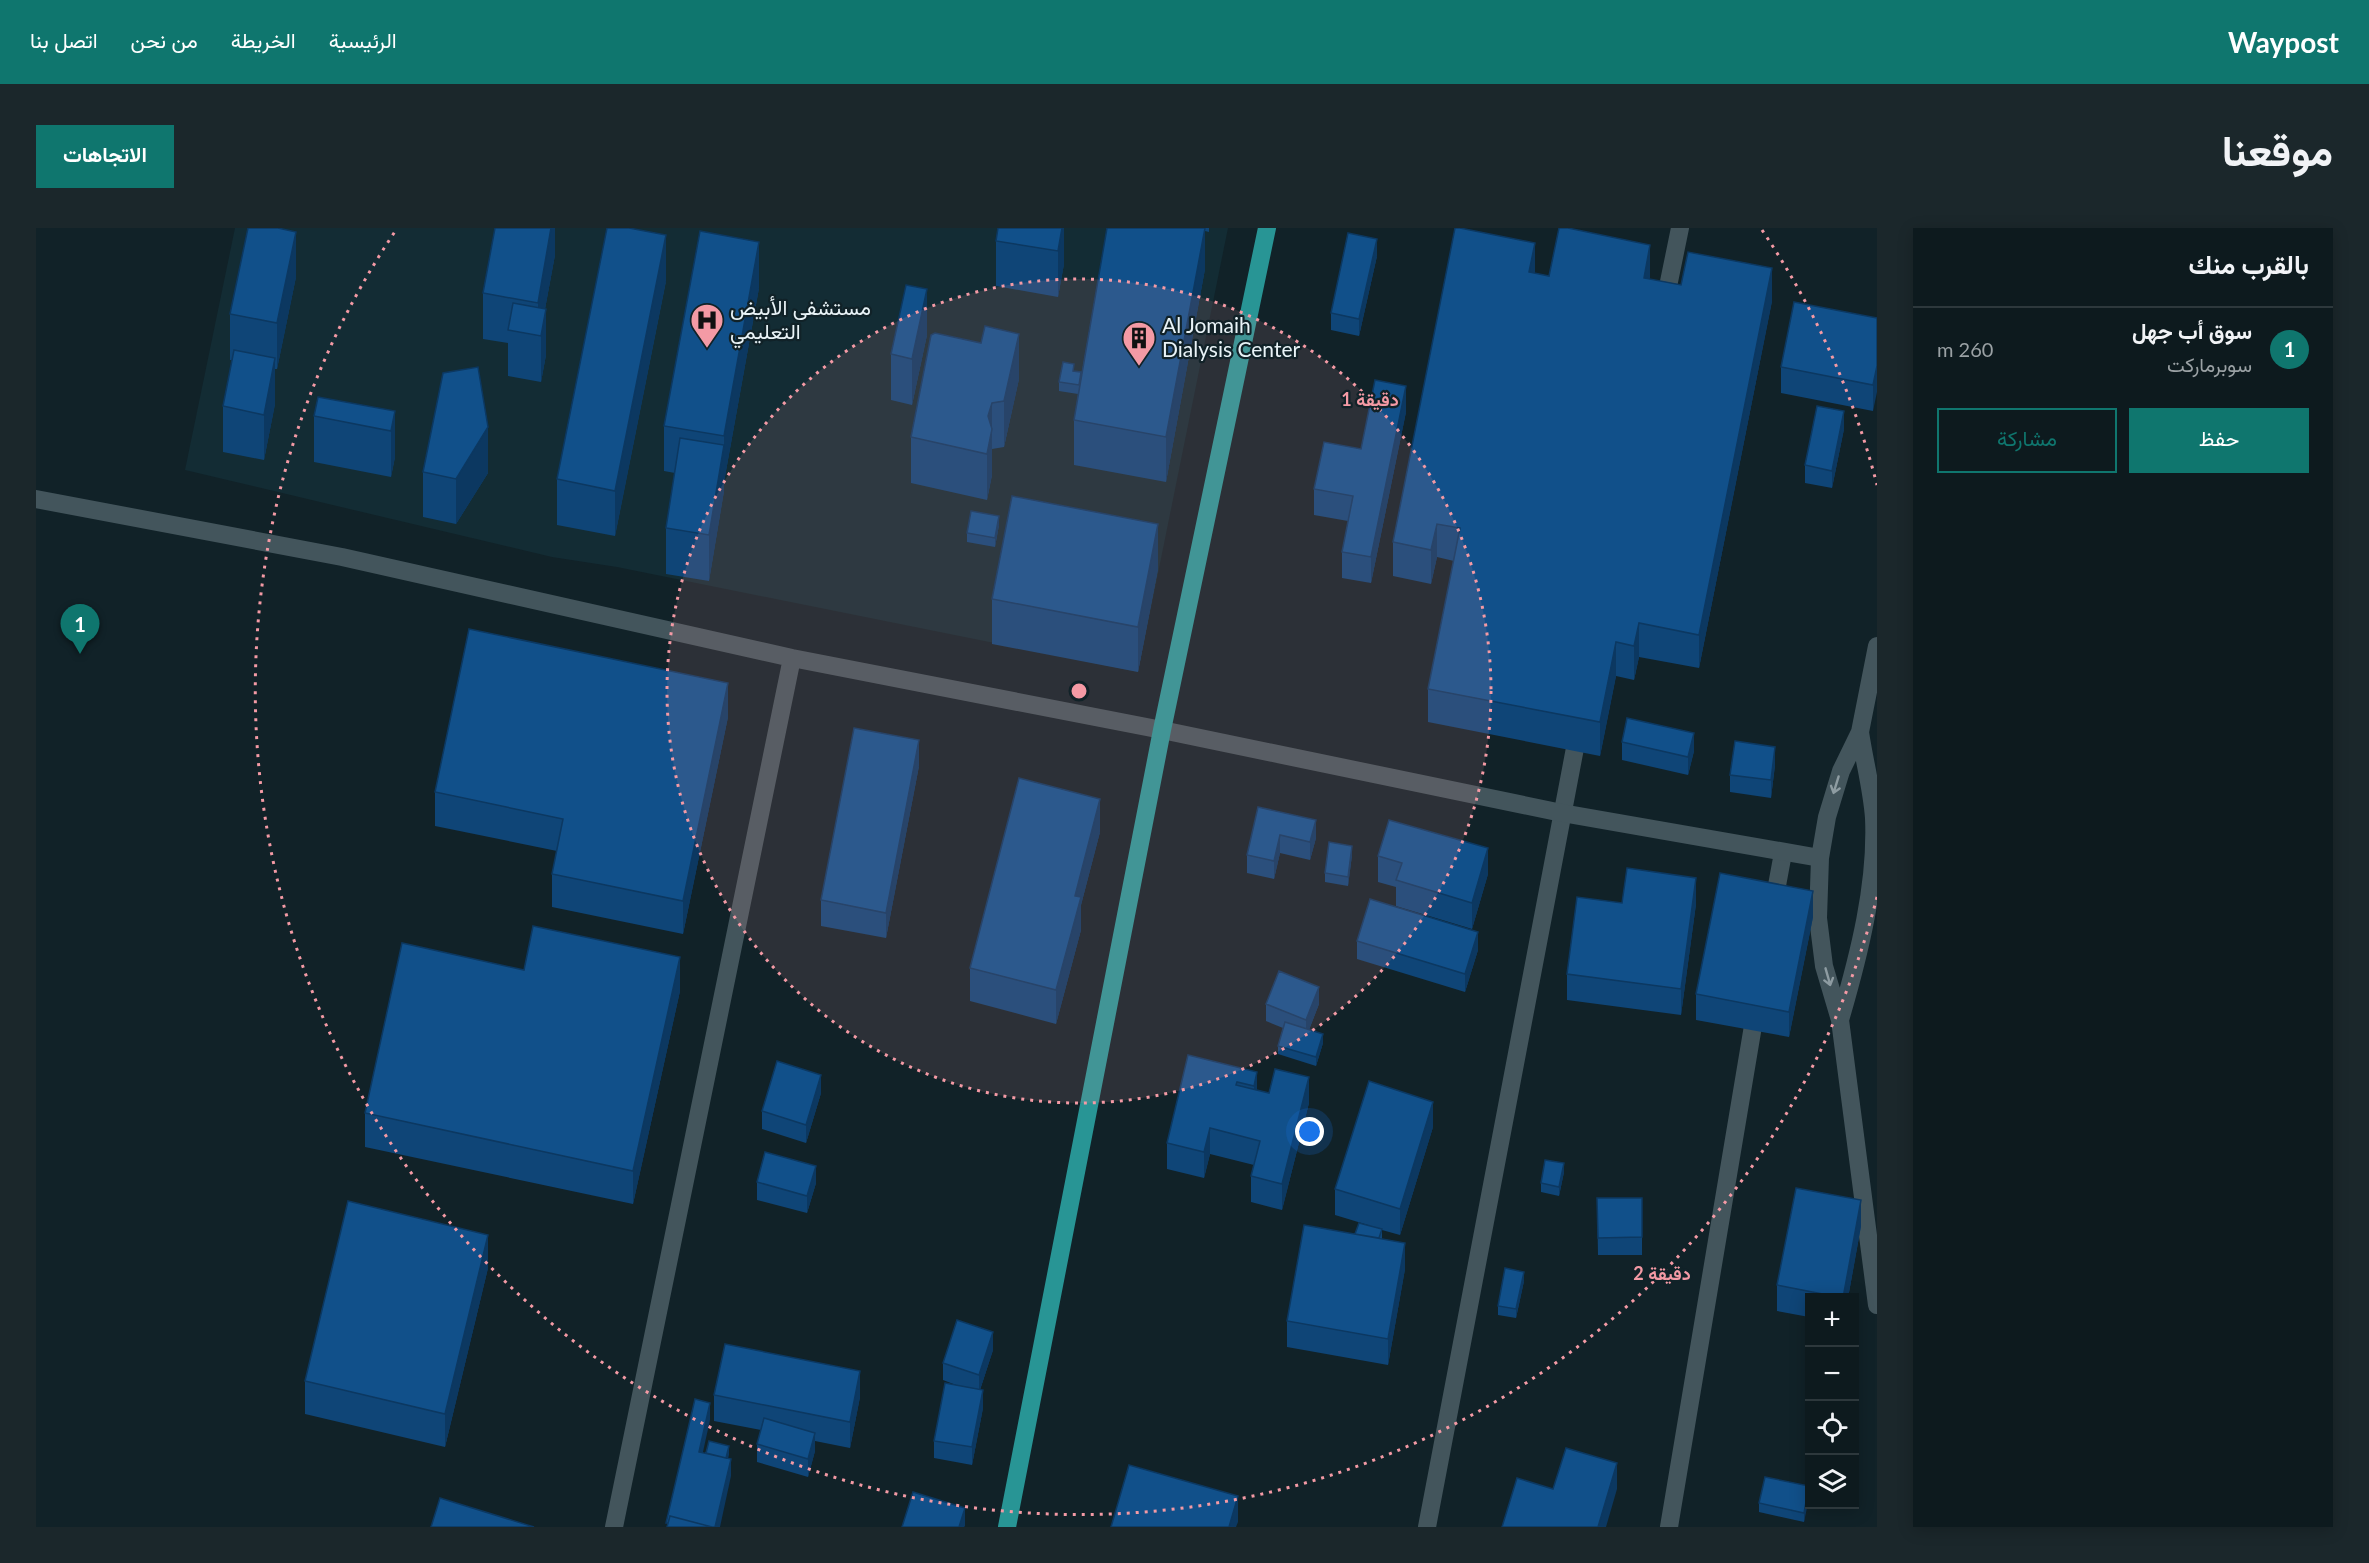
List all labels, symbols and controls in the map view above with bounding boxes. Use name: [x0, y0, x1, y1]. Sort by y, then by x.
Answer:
text: Waypost: [2228, 25, 2339, 59]
text: اتصل بنا: [30, 27, 98, 52]
text: من نحن: [131, 27, 198, 52]
text: الخريطة: [231, 27, 296, 52]
text: الرئيسية: [329, 27, 397, 52]
button: الاتجاهات: [36, 125, 174, 188]
text: موقعنا: [2222, 125, 2333, 175]
text: بالقرب منك: [2189, 248, 2309, 280]
place label: مستشفى الأبيض التعليمي: [730, 294, 871, 349]
hospital icon: مستشفى الأبيض التعليمي: [689, 302, 725, 349]
place label: Al Jomaih Dialysis Center: [1162, 312, 1300, 361]
text: سوق أب جهل: [2132, 317, 2252, 344]
building icon: Al Jomaih Dialysis Center: [1121, 320, 1157, 367]
text: 260 m: [1937, 337, 1993, 361]
text: 1: [2284, 337, 2295, 361]
text: سوبرماركت: [2167, 352, 2252, 376]
text: 1 دقيقة: [1341, 388, 1399, 411]
button: مشاركة: [1937, 408, 2117, 473]
button: حفظ: [2129, 408, 2309, 473]
pin: 1: [60, 604, 99, 654]
centre of rings: [1069, 681, 1089, 701]
one-way arrow: [1830, 775, 1841, 794]
one-way arrow: [1823, 968, 1834, 987]
your location: [1295, 1117, 1324, 1146]
text: 2 دقيقة: [1633, 1262, 1691, 1285]
map controls: [1805, 1293, 1859, 1509]
button: +: [1805, 1293, 1859, 1347]
button: −: [1805, 1347, 1859, 1401]
button: locate: [1805, 1401, 1859, 1455]
button: layers: [1805, 1455, 1859, 1509]

